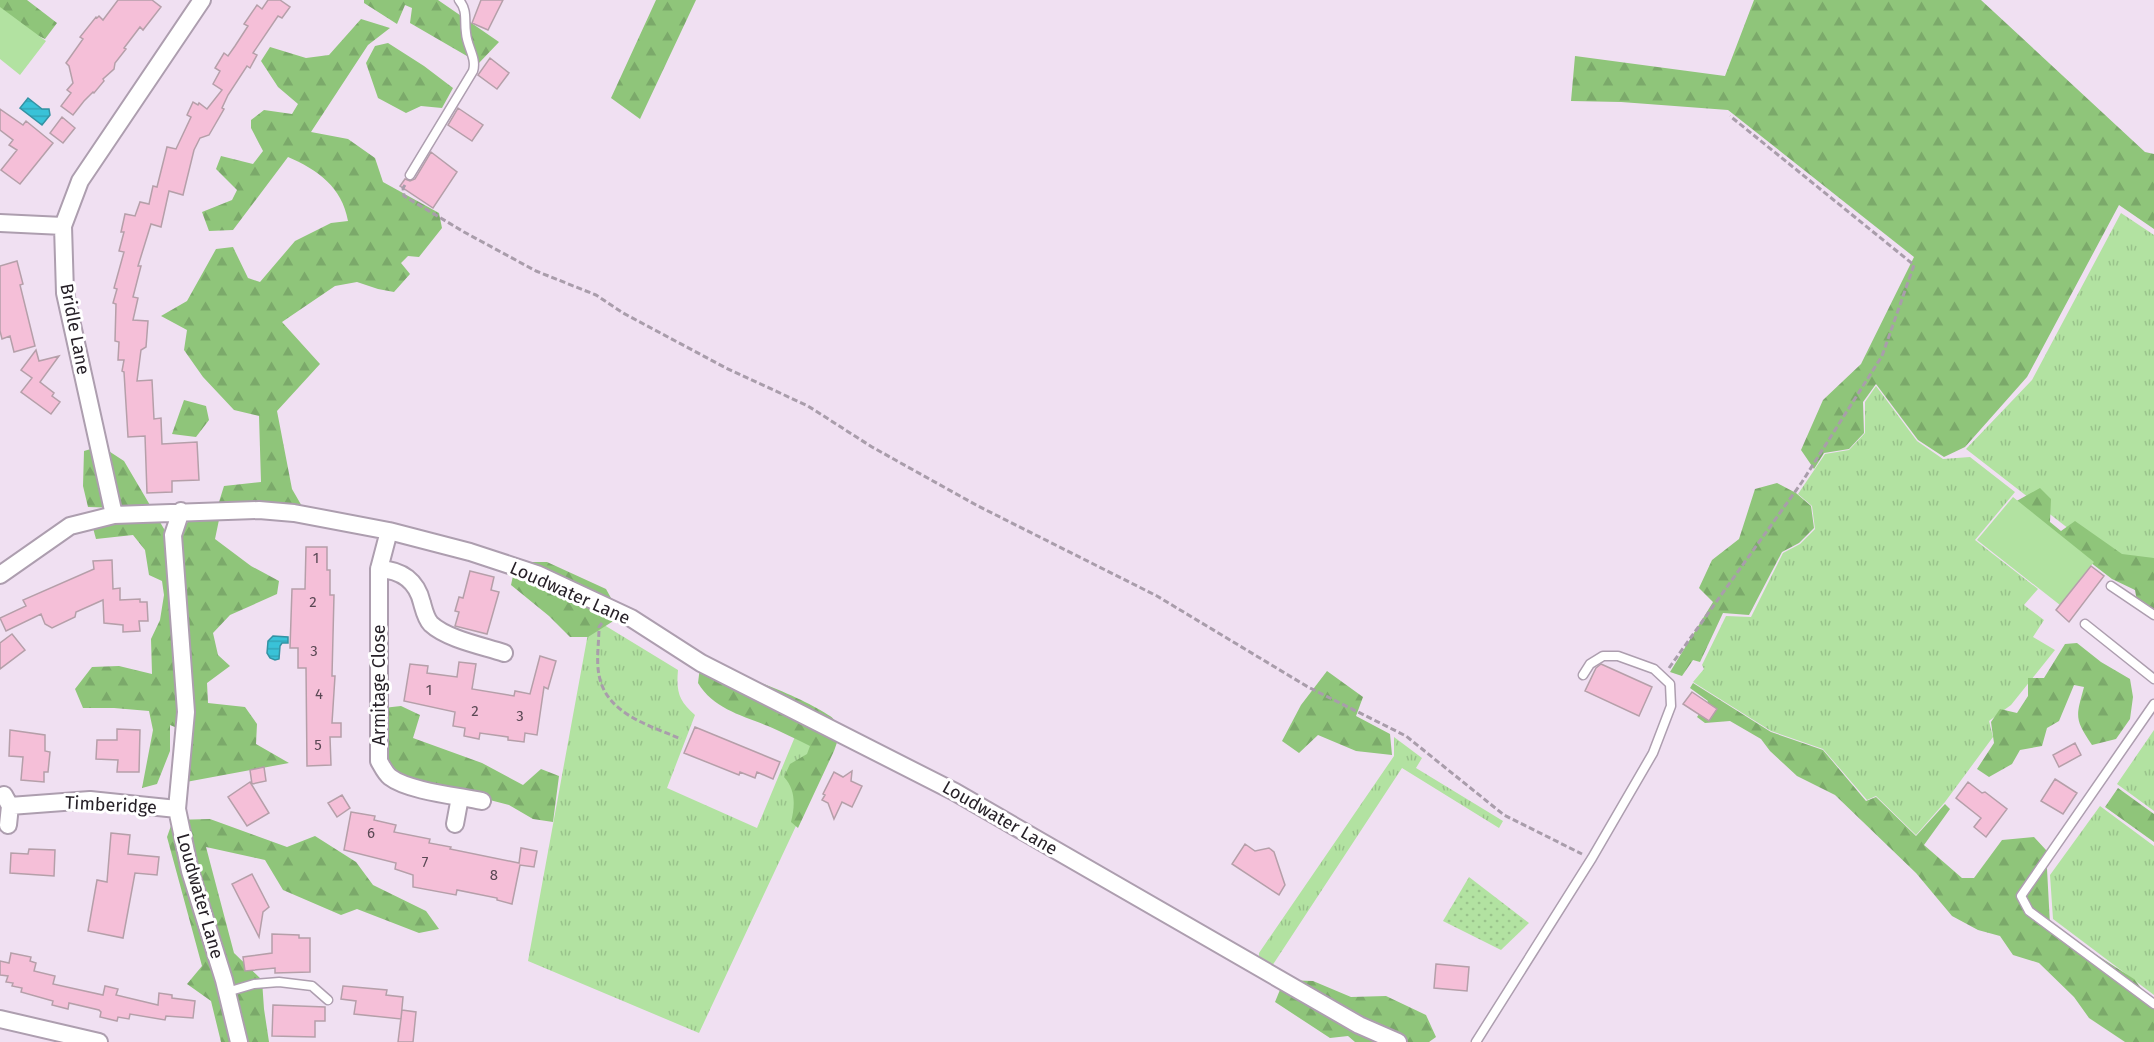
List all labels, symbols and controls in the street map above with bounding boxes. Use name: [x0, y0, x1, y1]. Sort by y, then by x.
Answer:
street label: Bridle Lane: [55, 282, 95, 376]
house number: 1: [313, 549, 319, 567]
street label: Loudwater Lane: [506, 557, 634, 629]
house number: 2: [309, 593, 317, 611]
street label: Armitage Close: [368, 624, 390, 746]
house number: 3: [310, 642, 318, 660]
house number: 1: [426, 681, 432, 699]
house number: 4: [315, 685, 323, 703]
house number: 2: [471, 702, 479, 720]
house number: 3: [516, 707, 524, 725]
house number: 5: [314, 736, 322, 754]
street label: Loudwater Lane: [938, 776, 1062, 860]
street label: Timberidge: [64, 792, 158, 818]
house number: 6: [367, 824, 375, 842]
street label: Loudwater Lane: [172, 831, 228, 961]
house number: 7: [422, 853, 429, 871]
house number: 8: [490, 866, 498, 884]

